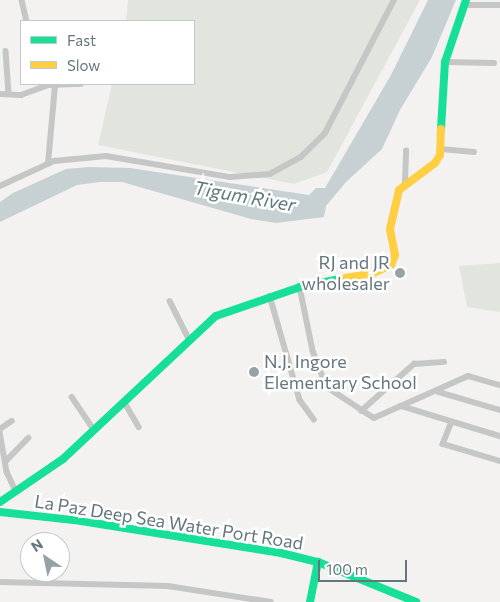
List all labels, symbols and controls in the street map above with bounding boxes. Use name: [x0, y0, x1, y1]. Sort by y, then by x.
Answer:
legend: [20, 20, 195, 85]
text: Fast: [67, 31, 96, 49]
text: Slow: [67, 56, 100, 74]
water label: Tigum River: [192, 176, 298, 216]
place label: RJ and JR wholesaler: [302, 252, 390, 294]
marker: RJ and JR wholesaler: [394, 267, 406, 279]
place label: N.J. Ingore Elementary School: [264, 351, 417, 394]
marker: N.J. Ingore Elementary School: [248, 366, 260, 378]
street label: La Paz Deep Sea Water Port Road: [33, 490, 305, 554]
north arrow: [20, 532, 70, 582]
text: N: [28, 535, 46, 555]
scale bar: [320, 550, 409, 582]
text: 100 m: [326, 560, 368, 578]

